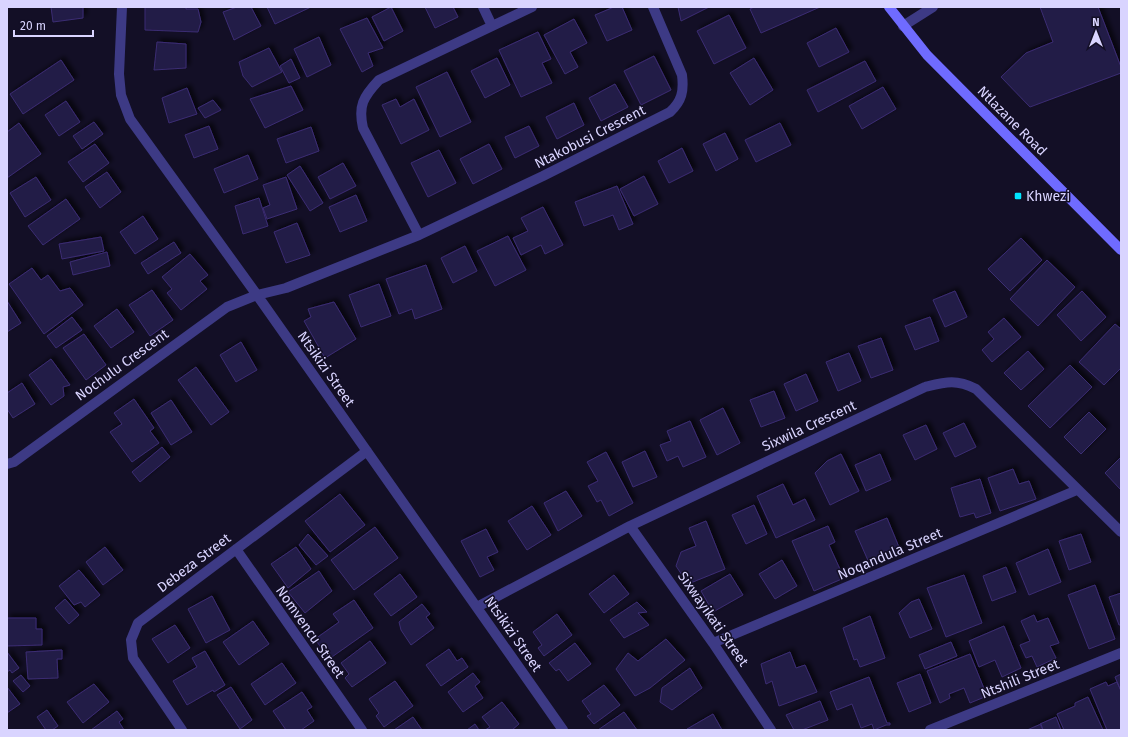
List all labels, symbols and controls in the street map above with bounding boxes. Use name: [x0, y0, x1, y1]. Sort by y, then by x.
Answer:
scale bar: [14, 12, 93, 38]
north arrow: [1076, 12, 1116, 52]
text: N: [1092, 16, 1100, 29]
text: 20 m: [20, 19, 46, 33]
street label: Ntlazane Road: [974, 83, 1050, 159]
street label: Ntakobusi Crescent: [532, 101, 649, 172]
place label: Khwezi: [1026, 188, 1070, 205]
marker: Khwezi: [1013, 191, 1023, 201]
street label: Nochulu Crescent: [72, 325, 173, 404]
street label: Ntsikizi Street: [294, 328, 359, 411]
street label: Sixwila Crescent: [759, 396, 860, 455]
street label: Noqandula Street: [835, 524, 946, 584]
street label: Debeza Street: [154, 529, 235, 596]
street label: Sixwayikati Street: [674, 568, 753, 670]
street label: Nomvencu Street: [272, 583, 349, 682]
street label: Ntsikizi Street: [481, 593, 546, 676]
street label: Ntshili Street: [978, 655, 1063, 702]

